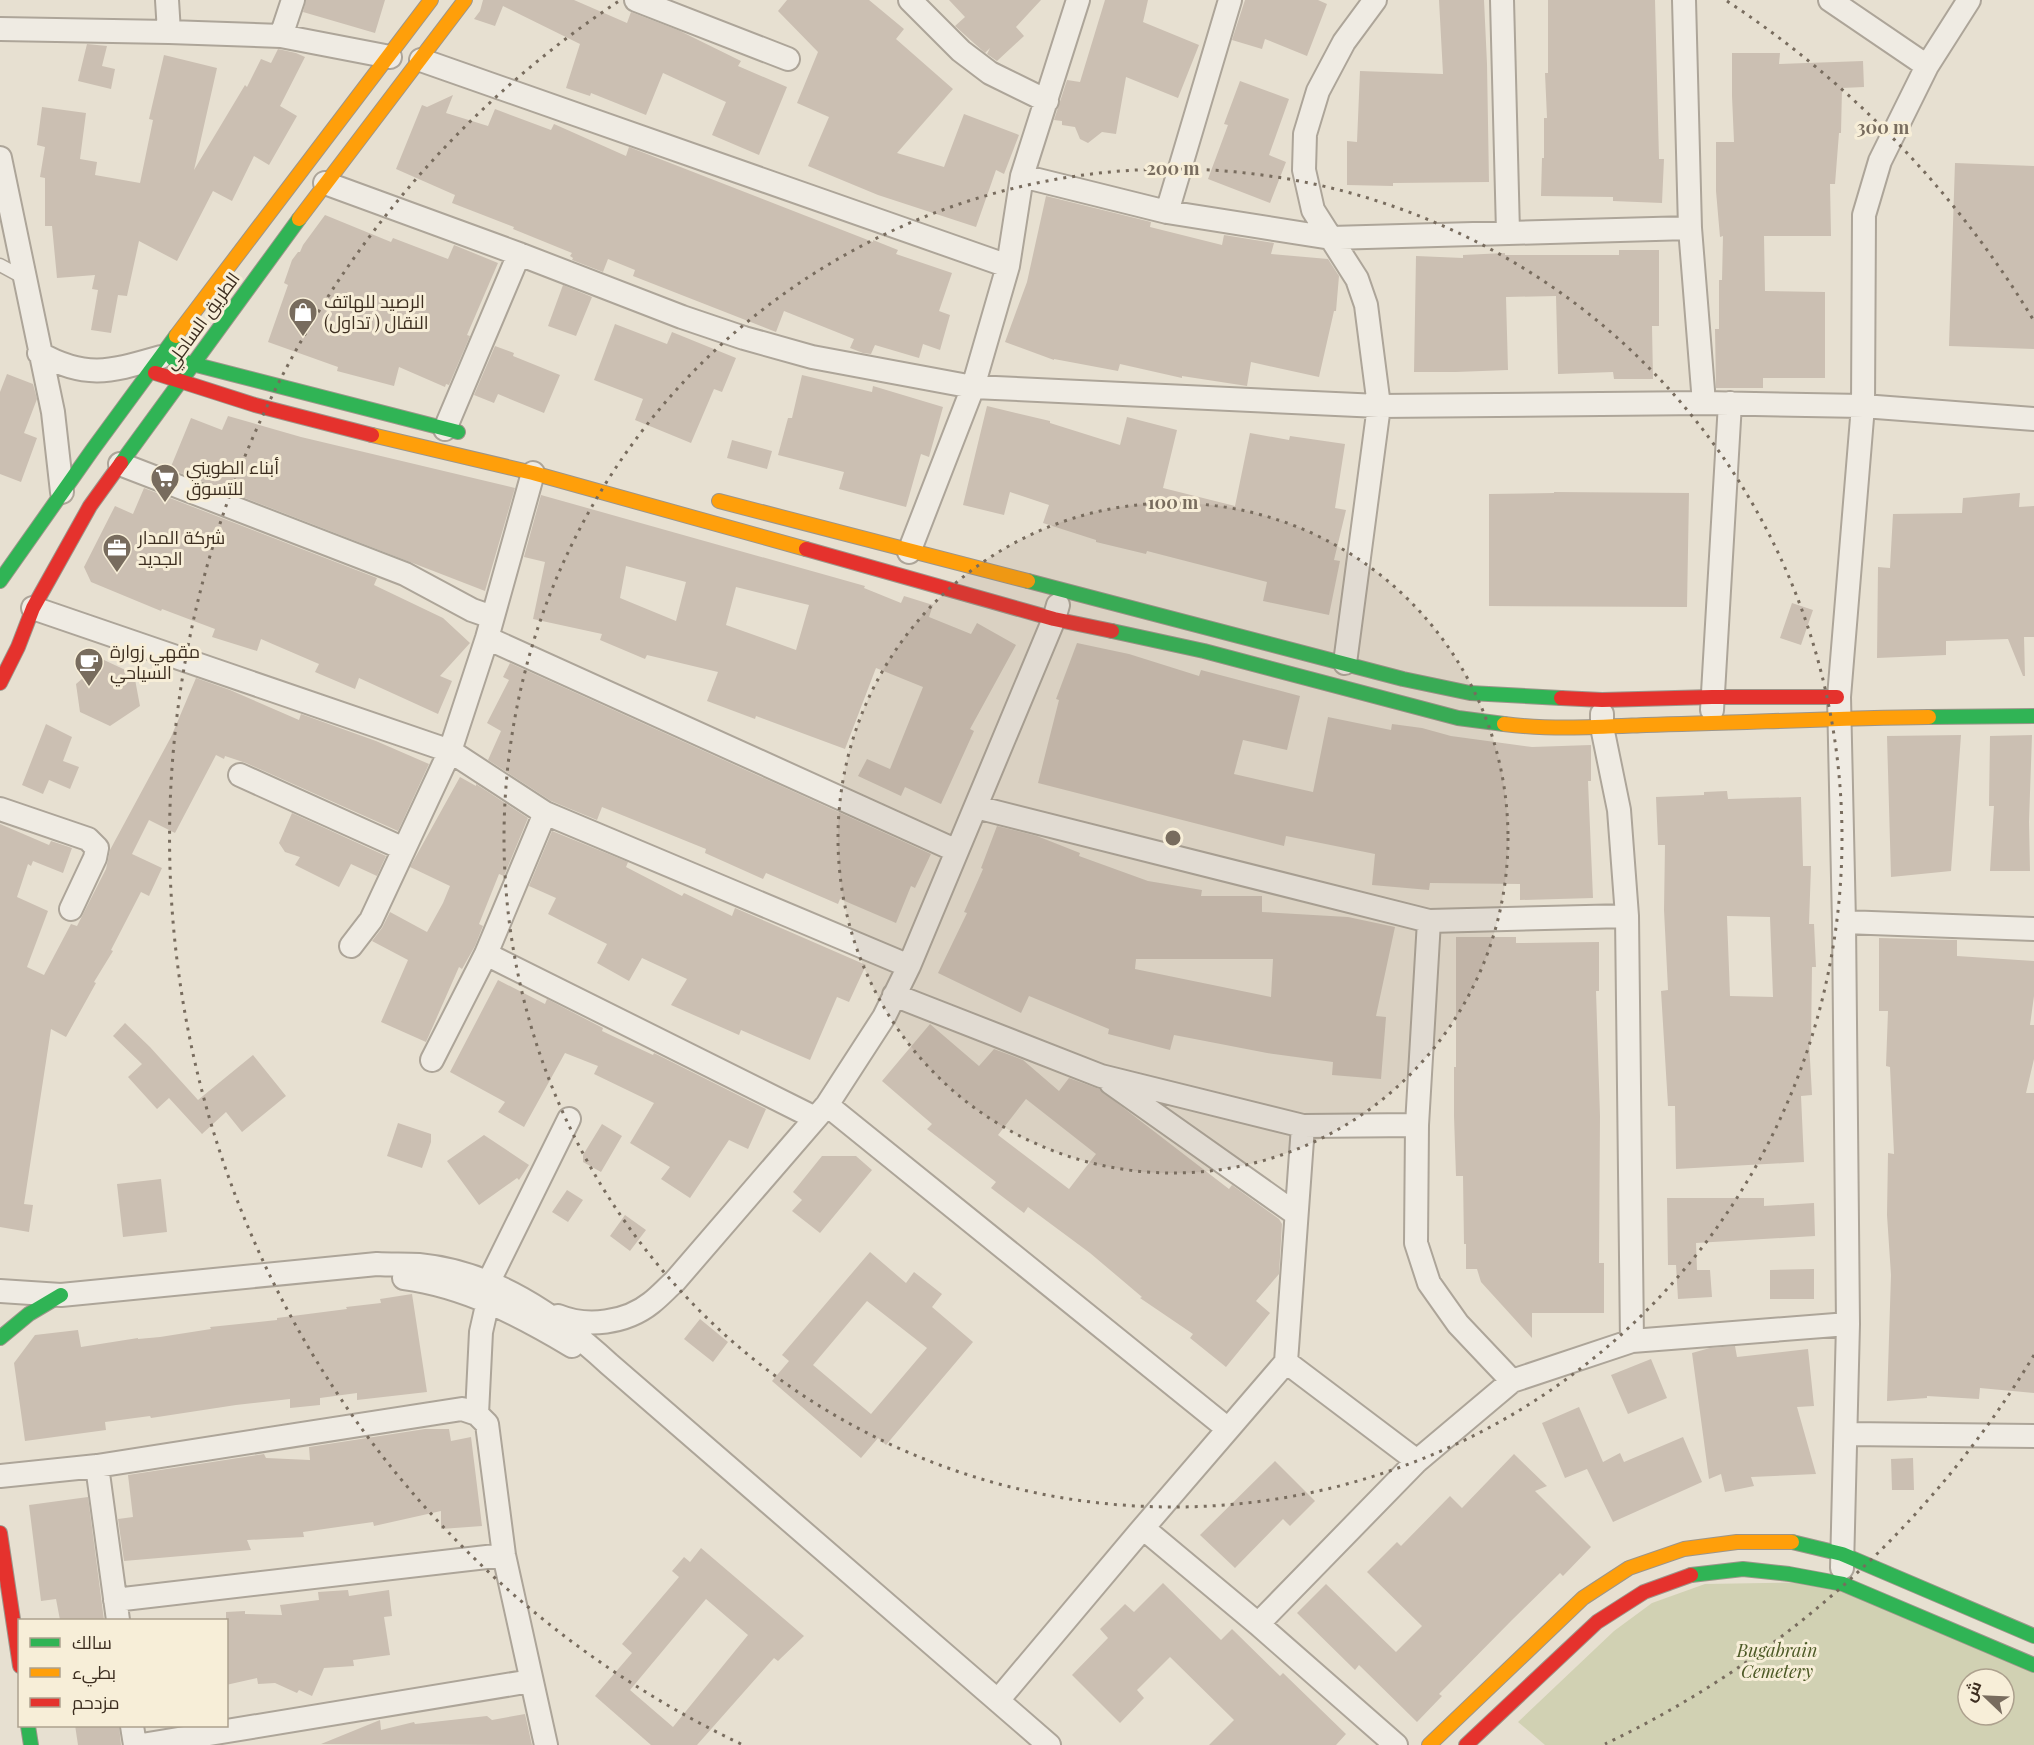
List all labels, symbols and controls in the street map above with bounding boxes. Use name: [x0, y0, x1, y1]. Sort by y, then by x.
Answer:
text: 300 m: [1857, 115, 1910, 139]
text: 200 m: [1146, 156, 1200, 180]
street label: الطريق الساحلي: [158, 267, 247, 376]
place label: الرصيد للهاتف النقال ( تداول): [324, 289, 429, 334]
shop icon: الرصيد للهاتف النقال ( تداول): [287, 296, 319, 338]
place label: أبناء الطويني للتسوق: [186, 455, 279, 501]
supermarket icon: أبناء الطويني للتسوق: [149, 462, 181, 504]
text: 100 m: [1148, 490, 1199, 514]
place label: شركة المدار الجديد: [137, 525, 225, 570]
office icon: شركة المدار الجديد: [101, 532, 133, 574]
place label: مقهي زوارة السياحي: [110, 639, 200, 687]
cafe icon: مقهي زوارة السياحي: [73, 646, 105, 688]
centre of rings: [1163, 828, 1183, 848]
legend: [18, 1619, 228, 1727]
text: سالك: [72, 1630, 112, 1654]
park label: Bugabrain Cemetery: [1736, 1638, 1817, 1683]
text: بطيء: [72, 1660, 116, 1687]
north arrow: [1956, 1667, 2016, 1727]
text: ش: [1958, 1677, 1985, 1704]
text: مزدحم: [72, 1690, 120, 1715]

